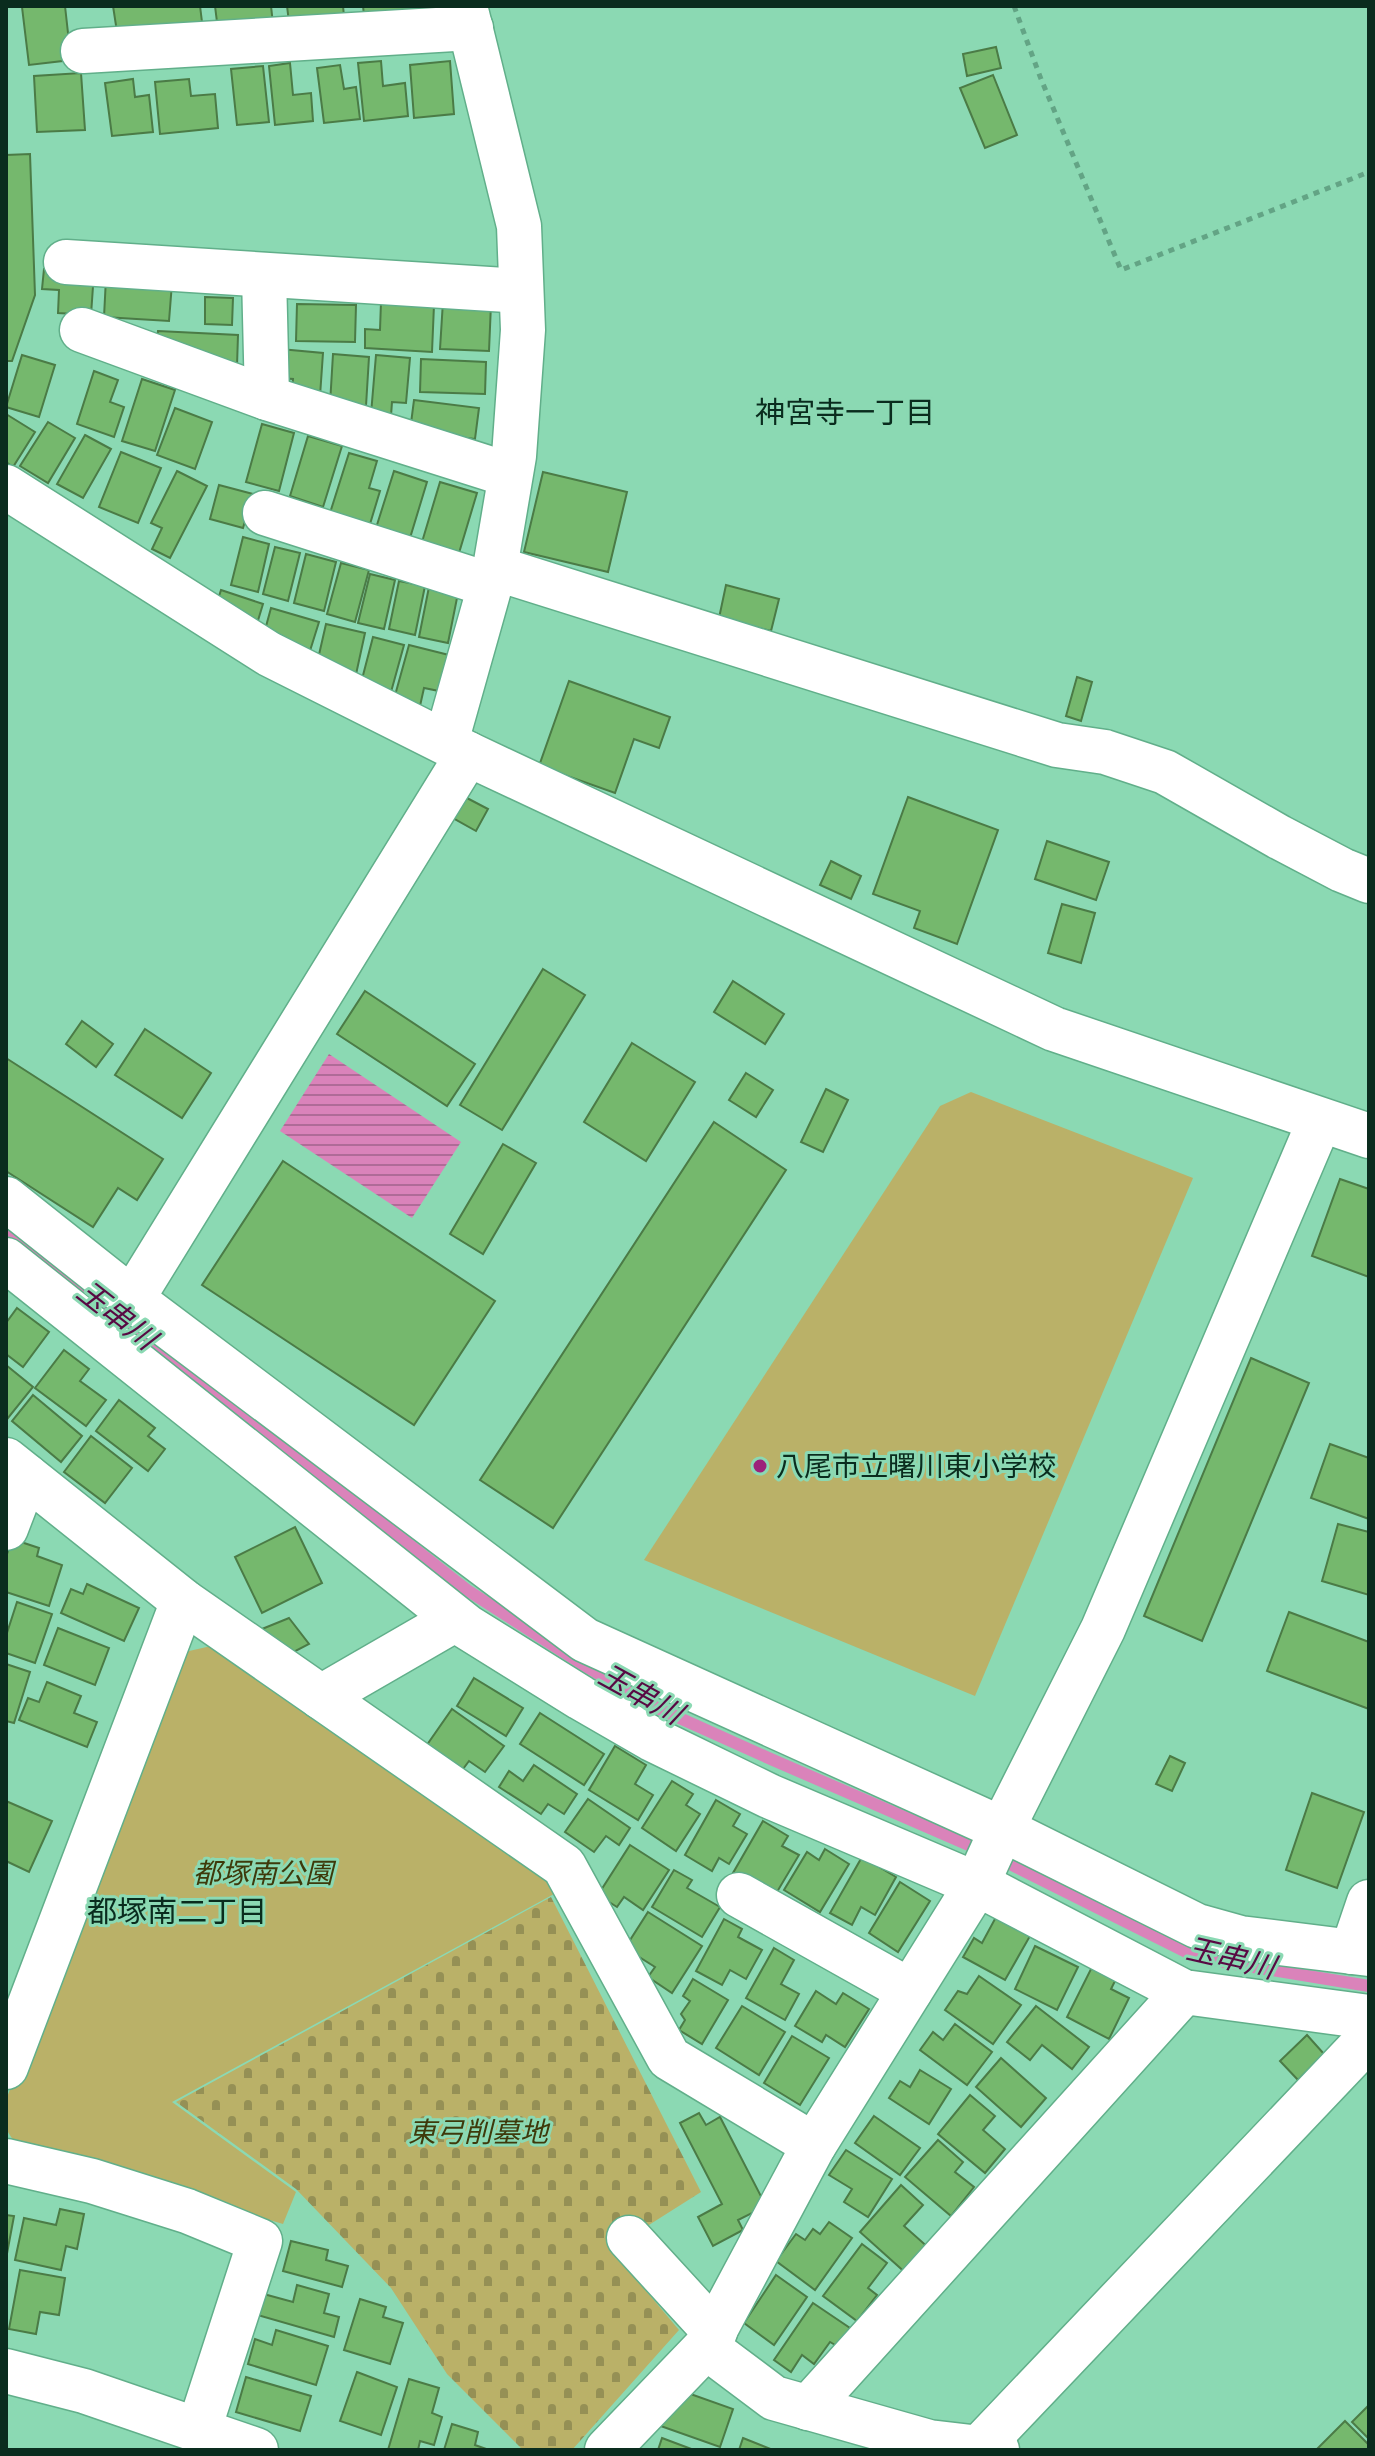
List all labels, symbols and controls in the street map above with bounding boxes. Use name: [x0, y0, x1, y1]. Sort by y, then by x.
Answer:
district label: 神宮寺一丁目: [755, 392, 935, 433]
water label: 玉串川: [69, 1271, 167, 1361]
place label: 八尾市立曙川東小学校: [776, 1447, 1056, 1485]
marker: 八尾市立曙川東小学校: [751, 1457, 769, 1475]
water label: 玉串川: [592, 1654, 693, 1735]
park label: 都塚南公園: [193, 1854, 337, 1892]
district label: 都塚南二丁目: [87, 1891, 267, 1932]
water label: 玉串川: [1183, 1928, 1282, 1989]
park label: 東弓削墓地: [408, 2113, 551, 2151]

